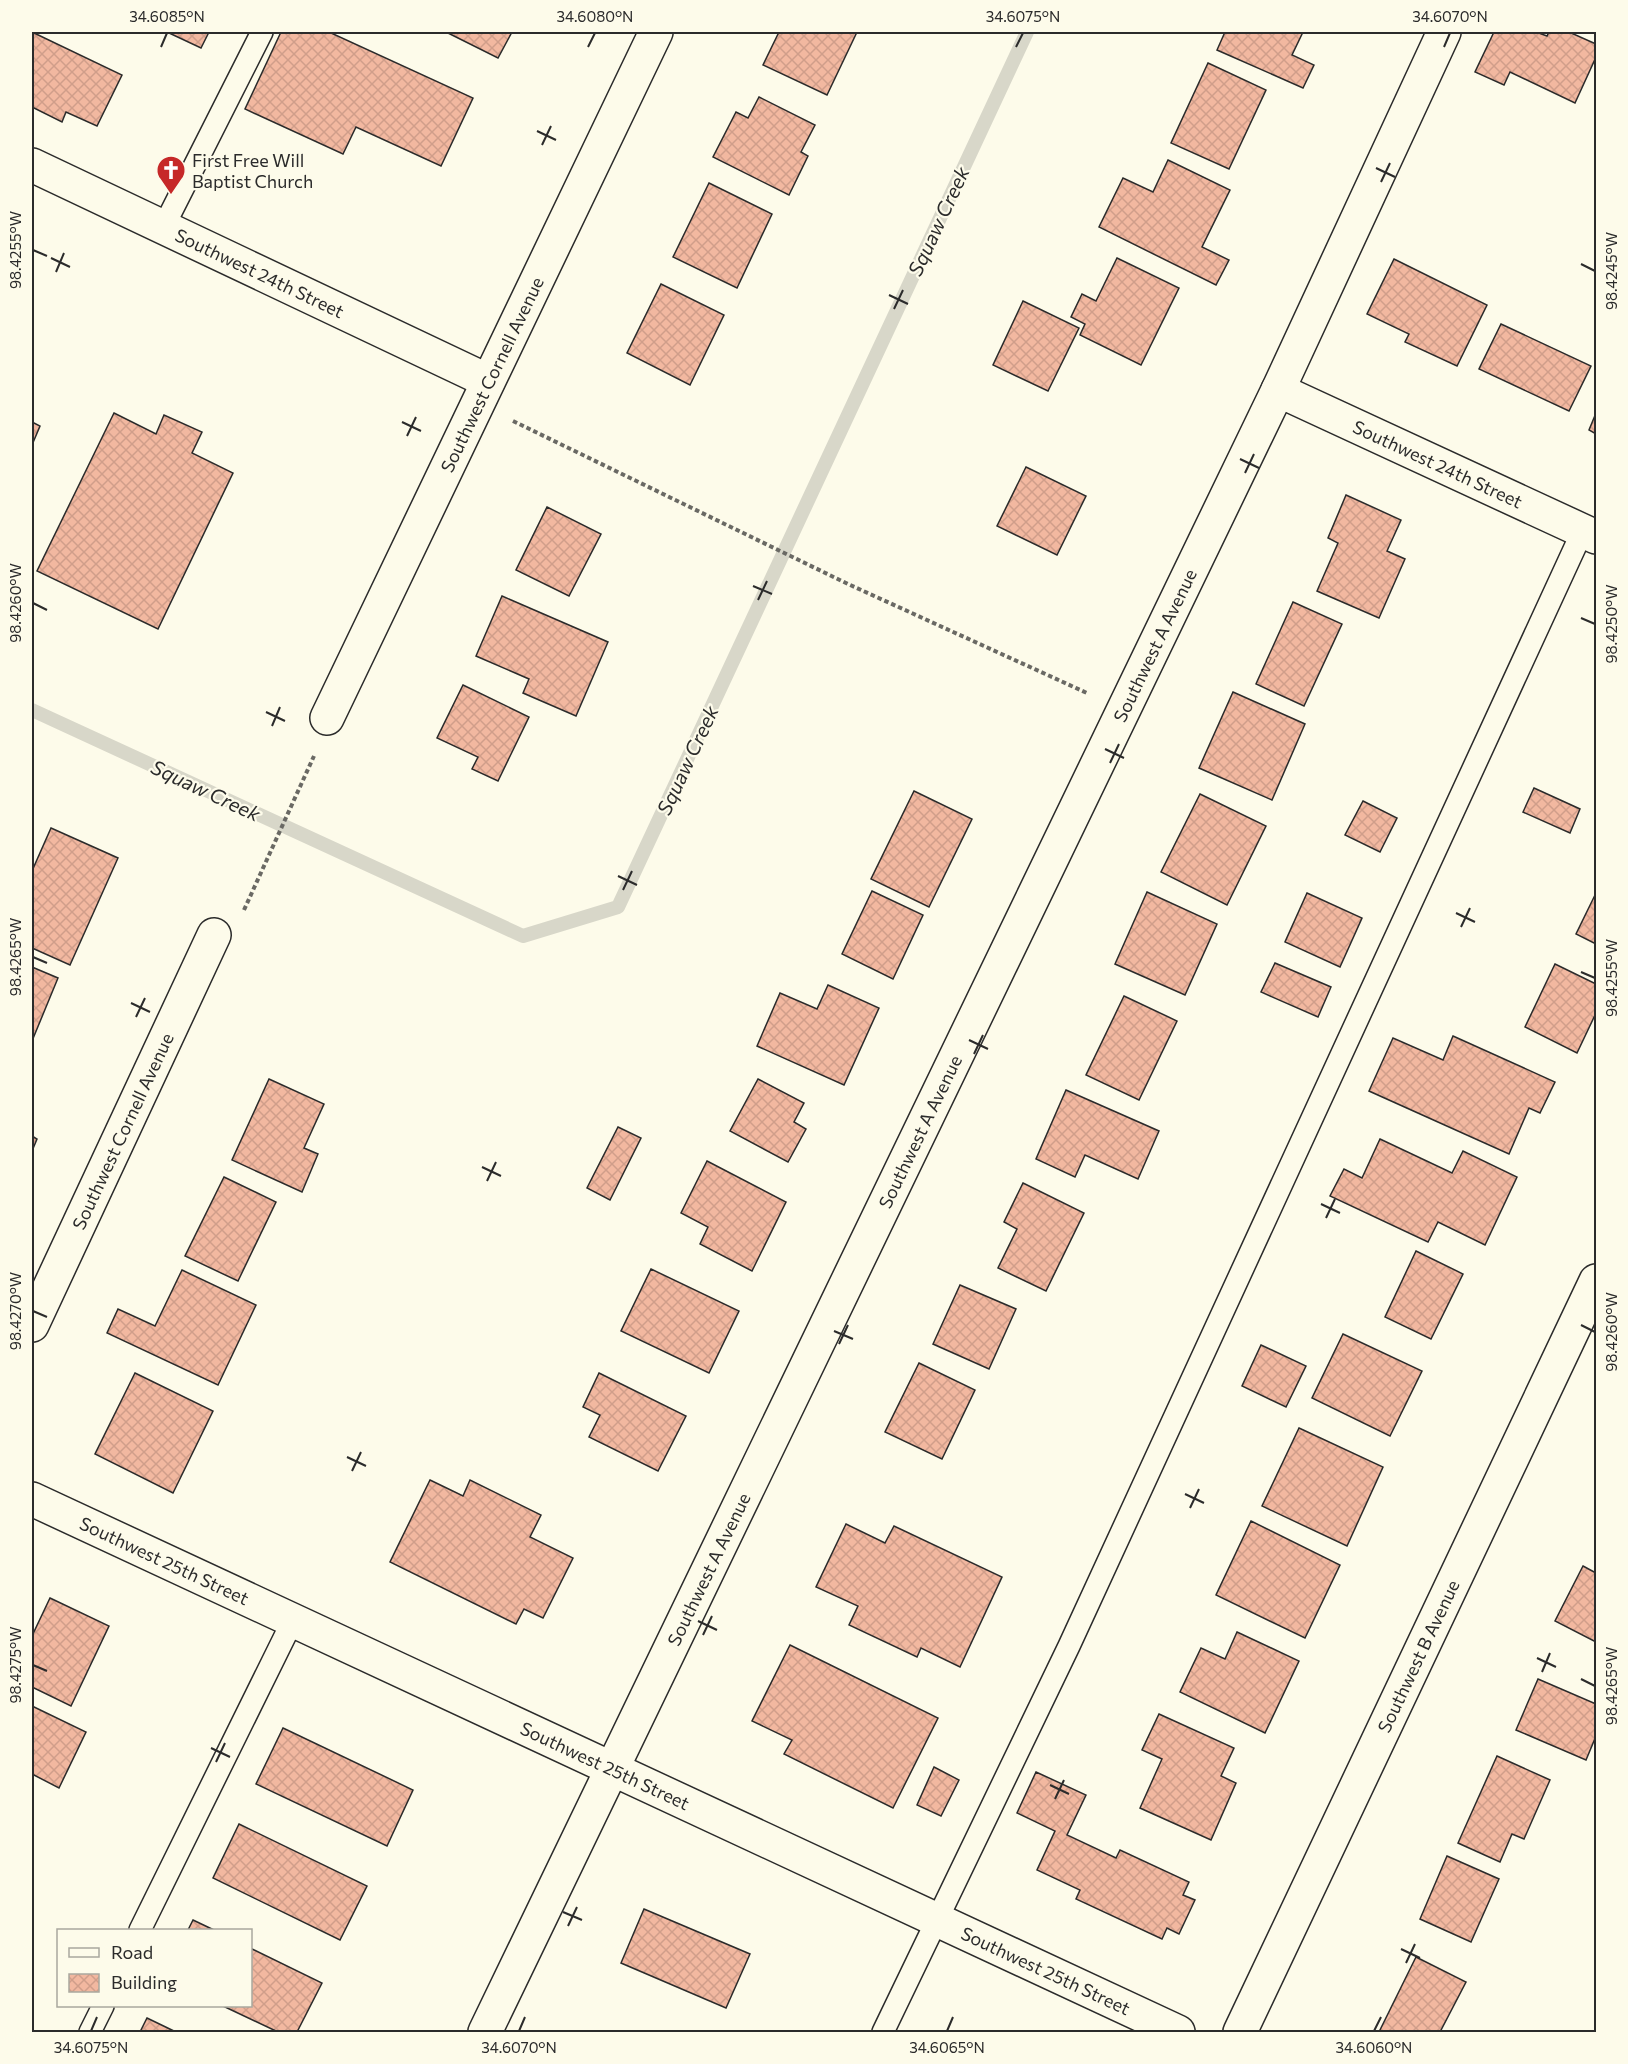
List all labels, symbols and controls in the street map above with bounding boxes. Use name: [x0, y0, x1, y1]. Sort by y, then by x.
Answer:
text: 34.6085°N: [129, 7, 205, 25]
text: 34.6080°N: [557, 7, 633, 25]
text: 34.6075°N: [986, 7, 1060, 25]
text: 34.6070°N: [1412, 7, 1488, 25]
place label: First Free Will Baptist Church: [192, 149, 313, 192]
church icon: First Free Will Baptist Church: [155, 154, 187, 196]
water label: Squaw Creek: [902, 162, 974, 279]
text: 98.4255°W: [6, 211, 24, 289]
street label: Southwest 24th Street: [172, 224, 348, 322]
text: 98.4245°W: [1602, 232, 1620, 310]
street label: Southwest Cornell Avenue: [436, 273, 548, 476]
street label: Southwest 24th Street: [1350, 415, 1526, 512]
text: 98.4260°W: [6, 563, 24, 643]
street label: Southwest A Avenue: [1108, 565, 1201, 725]
text: 98.4250°W: [1602, 584, 1620, 664]
water label: Squaw Creek: [651, 701, 723, 818]
water label: Squaw Creek: [148, 754, 265, 826]
text: 98.4265°W: [6, 918, 24, 996]
text: 98.4255°W: [1602, 939, 1620, 1017]
street label: Southwest Cornell Avenue: [67, 1029, 178, 1233]
street label: Southwest A Avenue: [874, 1051, 966, 1212]
text: 98.4270°W: [6, 1272, 24, 1350]
text: 98.4260°W: [1602, 1292, 1620, 1372]
street label: Southwest A Avenue: [662, 1489, 755, 1649]
street label: Southwest 25th Street: [76, 1512, 252, 1609]
street label: Southwest B Avenue: [1373, 1576, 1464, 1736]
text: 98.4275°W: [6, 1626, 24, 1704]
text: 98.4265°W: [1602, 1647, 1620, 1725]
street label: Southwest 25th Street: [517, 1717, 693, 1814]
street label: Southwest 25th Street: [958, 1922, 1134, 2019]
legend: [57, 1929, 252, 2007]
text: Road: [111, 1941, 153, 1963]
text: Building: [111, 1971, 177, 1993]
text: 34.6075°N: [54, 2038, 128, 2056]
text: 34.6070°N: [481, 2038, 557, 2056]
text: 34.6065°N: [909, 2038, 985, 2056]
text: 34.6060°N: [1336, 2038, 1412, 2056]

